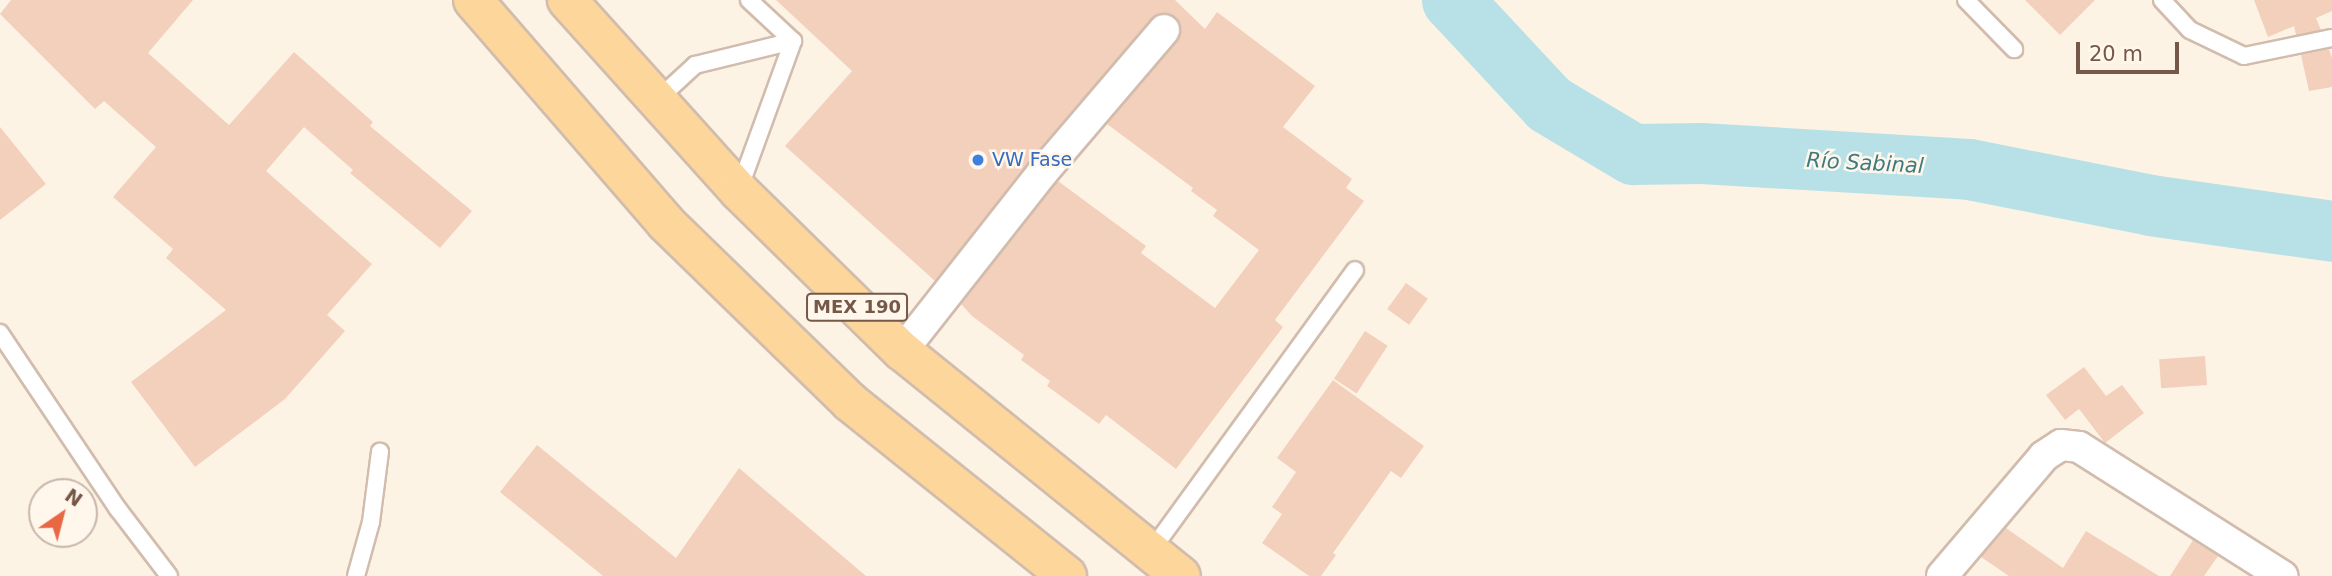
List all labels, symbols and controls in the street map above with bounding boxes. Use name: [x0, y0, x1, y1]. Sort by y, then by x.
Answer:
scale bar: [2080, 28, 2183, 72]
text: 20 m: [2089, 42, 2143, 66]
water label: Río Sabinal: [1806, 147, 1924, 179]
place label: VW Fase: [992, 149, 1072, 171]
marker: VW Fase: [970, 152, 986, 168]
road number: MEX 190: [804, 292, 910, 321]
north arrow: [28, 478, 98, 548]
text: N: [61, 484, 87, 511]

